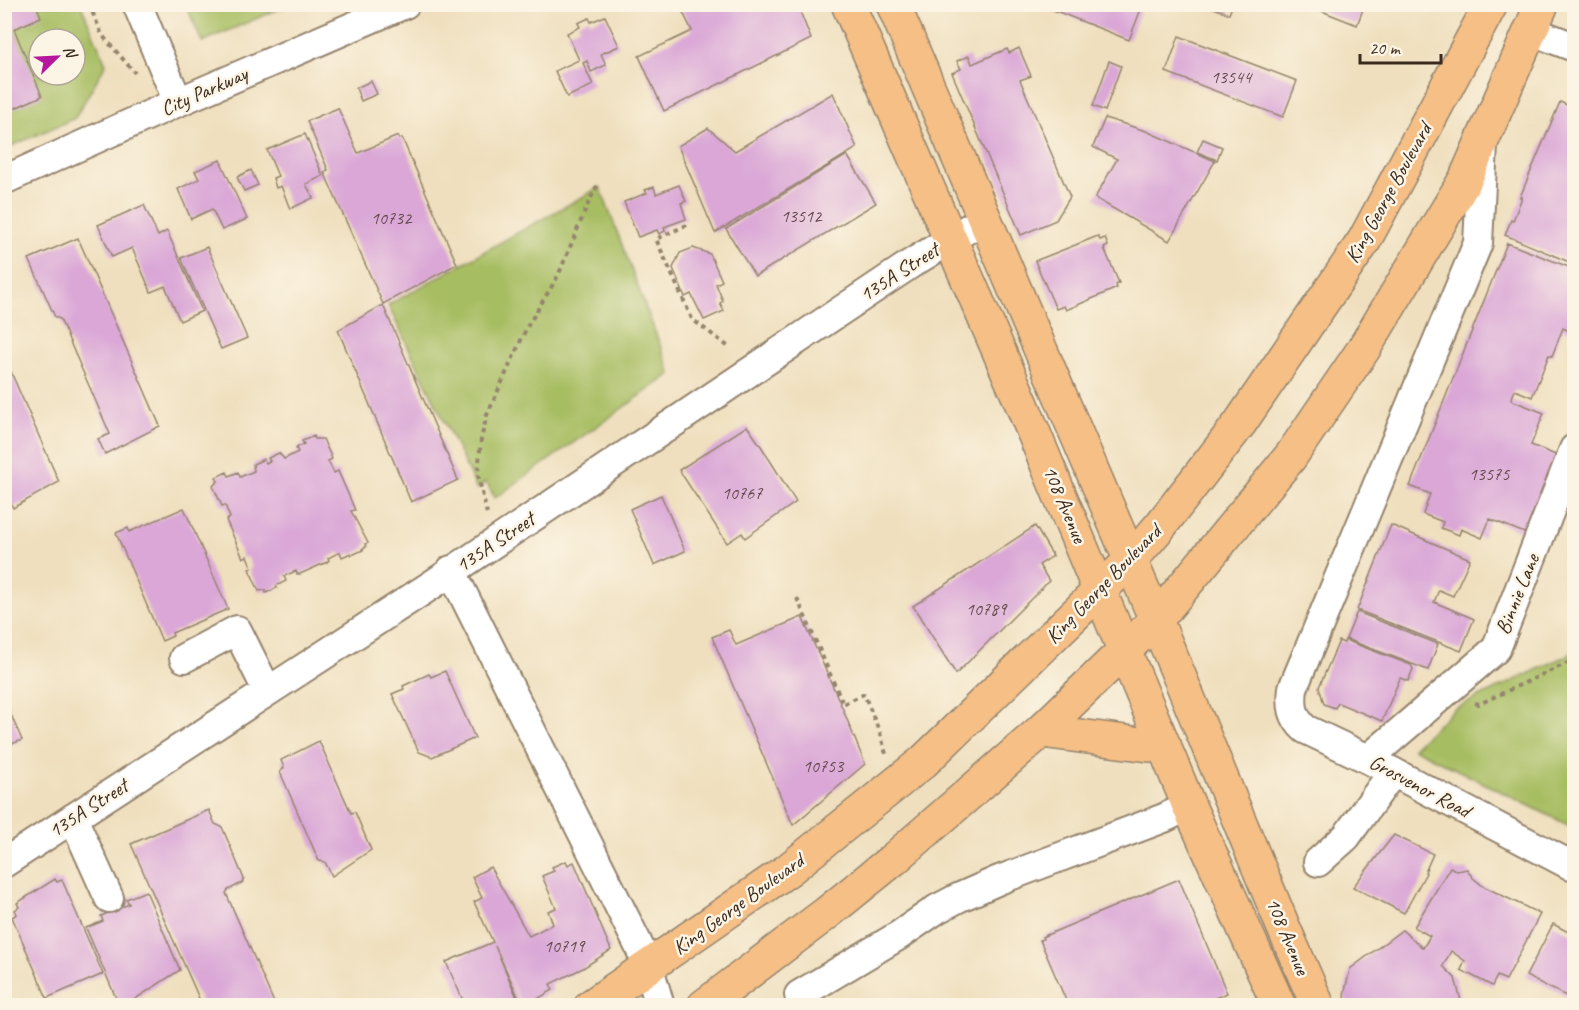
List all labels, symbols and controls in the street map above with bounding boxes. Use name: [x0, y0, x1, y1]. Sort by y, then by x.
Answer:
north arrow: [27, 27, 87, 87]
scale bar: [1360, 27, 1441, 65]
text: 20 m: [1369, 37, 1402, 59]
text: N: [59, 43, 82, 63]
street label: City Parkway: [157, 60, 253, 122]
house number: 13544: [1211, 66, 1253, 88]
street label: King George Boulevard: [1339, 115, 1439, 267]
house number: 13512: [781, 205, 823, 227]
house number: 10732: [371, 207, 413, 229]
street label: 135A Street: [854, 235, 946, 307]
street label: 108 Avenue: [1037, 461, 1093, 548]
house number: 13575: [1469, 463, 1510, 485]
house number: 10767: [722, 482, 763, 504]
street label: 135A Street: [451, 504, 542, 578]
street label: King George Boulevard: [1040, 516, 1169, 649]
street label: Binnie Lane: [1489, 549, 1545, 638]
house number: 10789: [966, 598, 1008, 620]
street label: Grosvenor Road: [1365, 749, 1477, 825]
house number: 10753: [803, 755, 845, 777]
street label: 135A Street: [43, 771, 135, 843]
street label: King George Boulevard: [667, 845, 812, 960]
street label: 108 Avenue: [1260, 893, 1316, 980]
house number: 10719: [544, 935, 586, 957]

